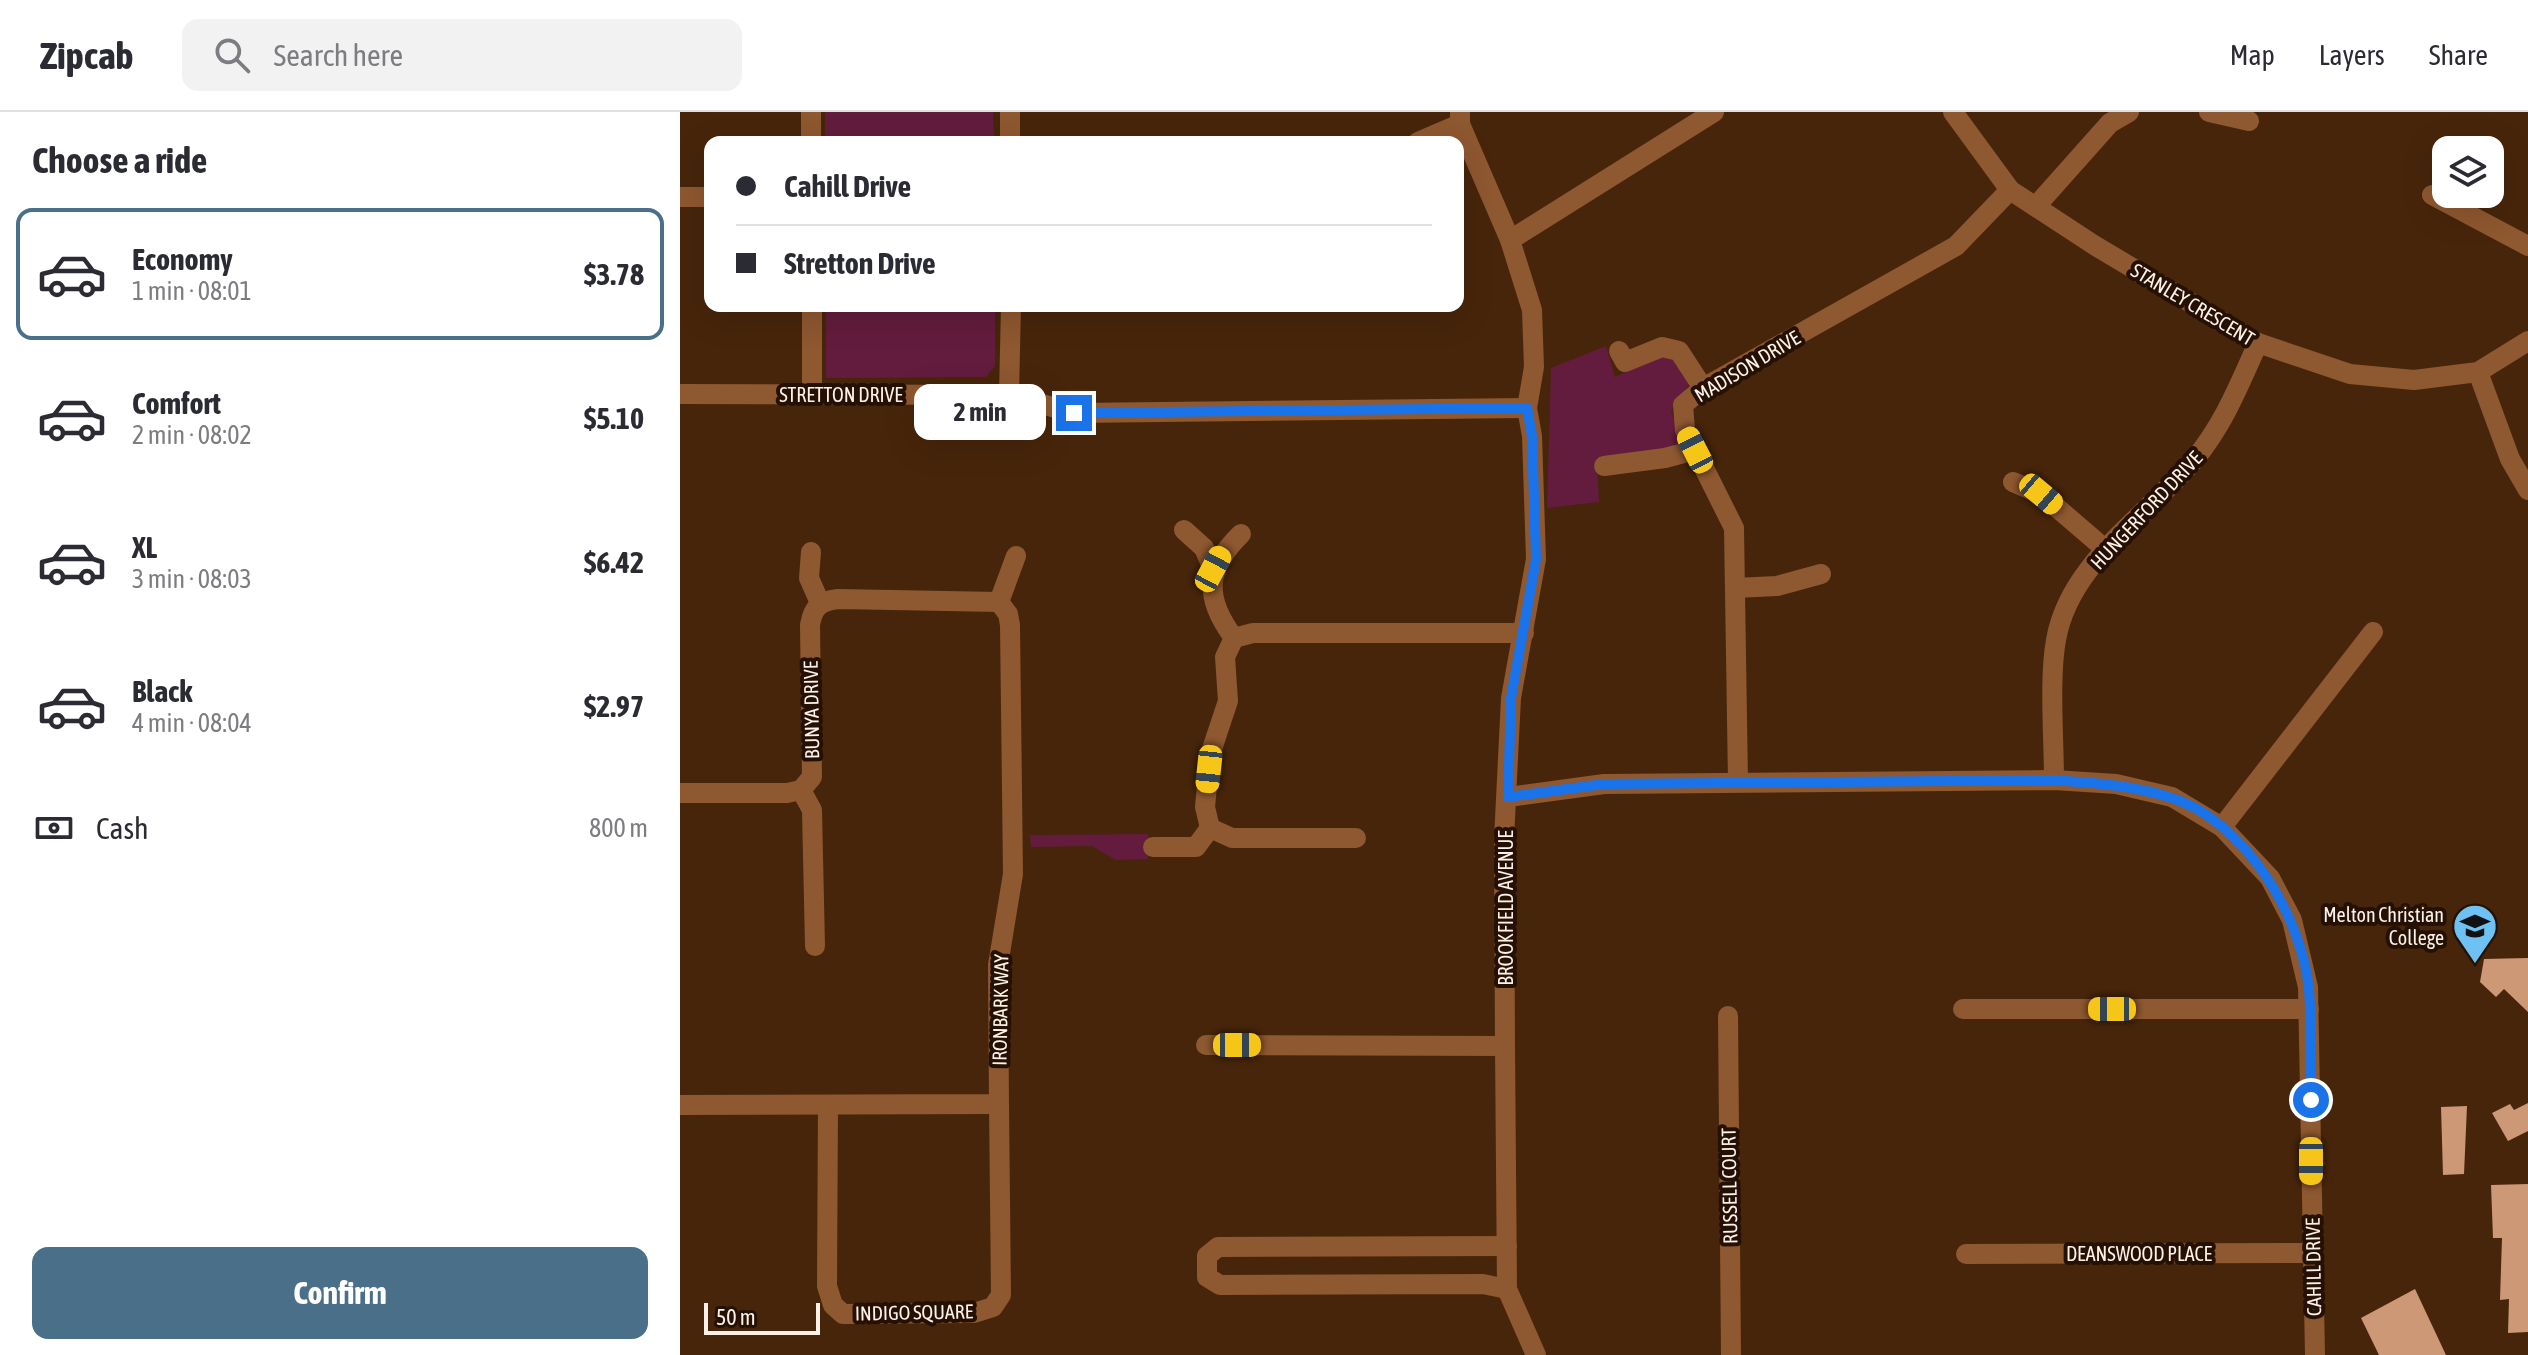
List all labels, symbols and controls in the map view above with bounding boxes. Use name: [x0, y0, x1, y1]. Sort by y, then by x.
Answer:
search box: [182, 19, 742, 91]
icon: search: [210, 33, 254, 77]
text: Zipcab: [40, 34, 134, 77]
text: Search here: [274, 38, 403, 72]
text: Map: [2230, 39, 2275, 71]
text: Layers: [2319, 39, 2385, 71]
text: Share: [2429, 39, 2488, 71]
map controls: [2432, 136, 2504, 208]
button: layers: [2432, 136, 2504, 208]
text: Choose a ride: [32, 139, 207, 181]
text: Cahill Drive: [784, 169, 911, 203]
icon: car: [36, 238, 108, 310]
text: Economy: [132, 242, 233, 276]
text: Stretton Drive: [784, 246, 936, 280]
text: $3.78: [584, 257, 644, 291]
street label: STANLEY CRESCENT: [2127, 258, 2259, 350]
text: 1 min · 08:01: [132, 276, 252, 306]
street label: MADISON DRIVE: [1690, 325, 1804, 406]
icon: car: [36, 382, 108, 454]
street label: STRETTON DRIVE: [779, 383, 903, 406]
callout: 2 min: [914, 385, 1046, 441]
text: Comfort: [132, 386, 221, 420]
route end: [1056, 395, 1092, 431]
text: 2 min: [953, 397, 1007, 427]
text: $5.10: [584, 401, 644, 435]
text: 2 min · 08:02: [132, 420, 252, 450]
car: [1673, 423, 1717, 477]
street label: HUNGERFORD DRIVE: [2086, 446, 2207, 574]
car: [2015, 469, 2067, 519]
icon: car: [36, 526, 108, 598]
text: XL: [132, 530, 157, 564]
car: [1191, 542, 1235, 596]
text: $6.42: [584, 545, 644, 579]
text: 3 min · 08:03: [132, 564, 252, 594]
street label: BUNYA DRIVE: [799, 660, 823, 759]
icon: car: [36, 670, 108, 742]
text: Black: [132, 674, 192, 708]
text: $2.97: [584, 689, 644, 723]
text: 4 min · 08:04: [132, 708, 252, 738]
car: [1195, 744, 1223, 794]
icon: cash: [32, 806, 76, 850]
text: Cash: [96, 811, 149, 845]
text: 800 m: [589, 813, 648, 843]
street label: BROOKFIELD AVENUE: [1494, 830, 1517, 986]
school or university icon: Melton Christian College: [2451, 902, 2499, 965]
place label: Melton Christian College: [2323, 903, 2444, 949]
street label: IRONBARK WAY: [988, 954, 1012, 1066]
car: [2088, 997, 2136, 1021]
car: [1213, 1033, 1261, 1057]
route start: [2293, 1082, 2329, 1118]
street label: RUSSELL COURT: [1716, 1127, 1742, 1244]
car: [2299, 1137, 2323, 1185]
street label: CAHILL DRIVE: [2301, 1217, 2325, 1316]
street label: DEANSWOOD PLACE: [2066, 1242, 2213, 1265]
button: Confirm: [32, 1247, 648, 1339]
scale bar: [704, 1299, 820, 1335]
street label: INDIGO SQUARE: [855, 1299, 974, 1325]
text: 50 m: [716, 1304, 756, 1330]

